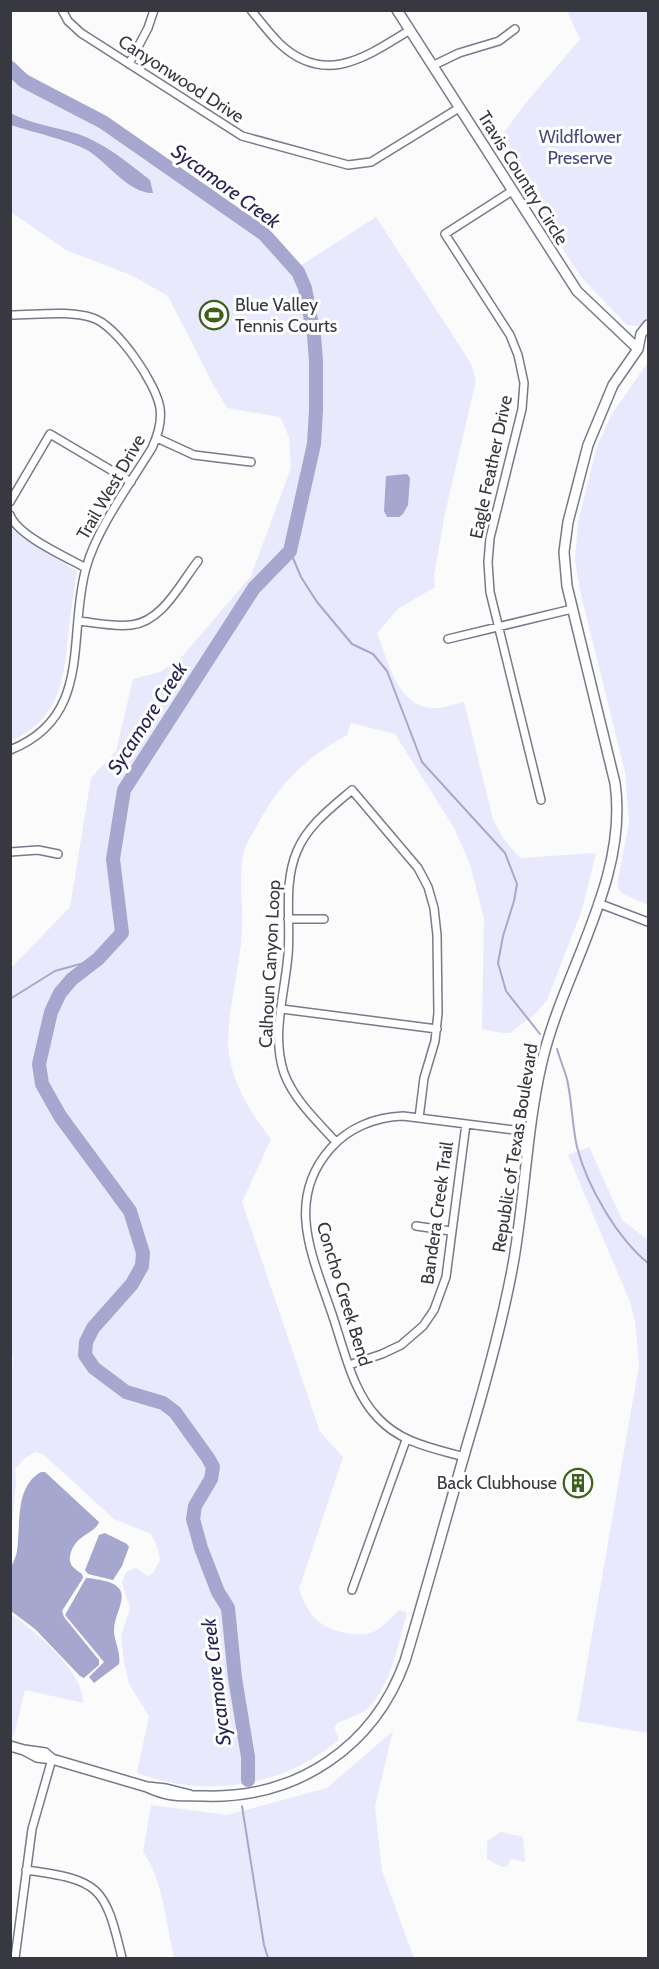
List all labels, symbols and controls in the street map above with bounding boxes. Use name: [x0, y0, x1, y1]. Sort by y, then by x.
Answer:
street label: Canyonwood Drive: [114, 30, 248, 128]
street label: Travis Country Circle: [473, 107, 573, 249]
park label: Wildflower Preserve: [539, 126, 622, 169]
water label: Sycamore Creek: [167, 139, 286, 234]
place label: Blue Valley Tennis Courts: [235, 294, 337, 337]
sports icon: Blue Valley Tennis Courts: [198, 299, 230, 331]
street label: Eagle Feather Drive: [465, 393, 517, 541]
street label: Trail West Drive: [72, 430, 150, 544]
water label: Sycamore Creek: [102, 656, 193, 778]
street label: Calhoun Canyon Loop: [255, 879, 285, 1049]
street label: Republic of Texas Boulevard: [488, 1042, 542, 1254]
street label: Bandera Creek Trail: [416, 1139, 458, 1286]
street label: Concho Creek Bend: [312, 1219, 376, 1369]
building icon: Back Clubhouse: [562, 1467, 594, 1499]
place label: Back Clubhouse: [437, 1472, 557, 1494]
water label: Sycamore Creek: [196, 1615, 236, 1747]

